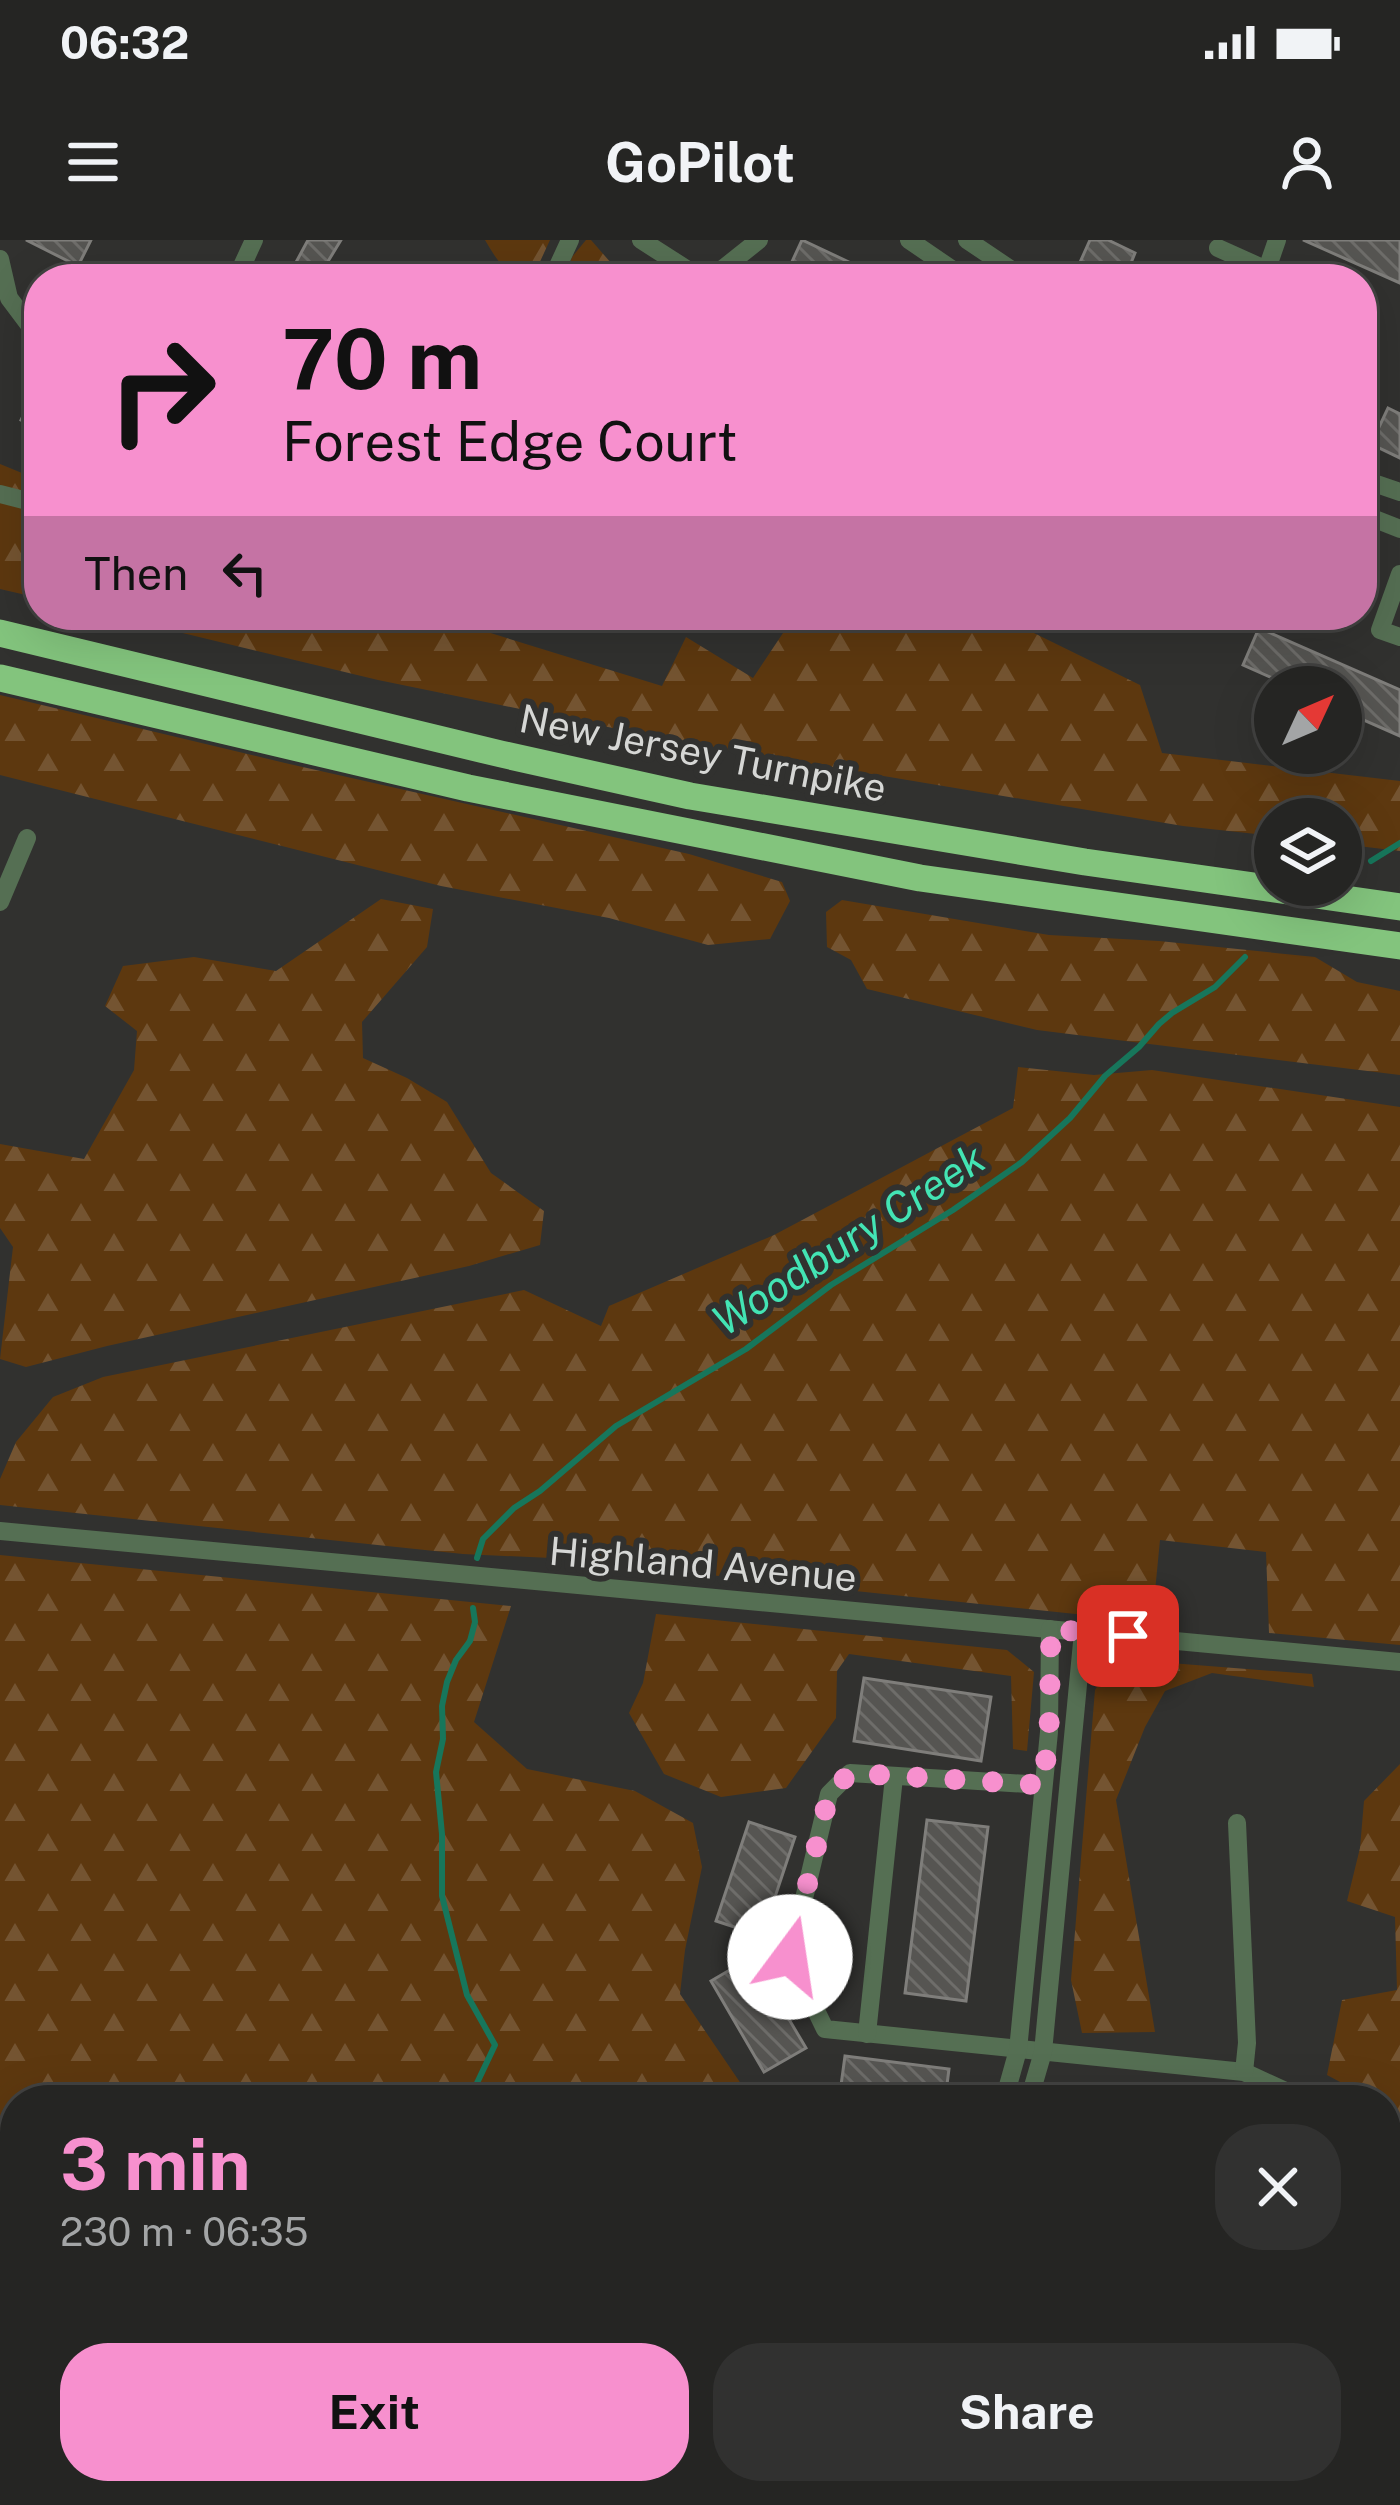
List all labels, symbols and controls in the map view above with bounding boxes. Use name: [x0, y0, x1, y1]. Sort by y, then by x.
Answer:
text: 06:32: [60, 16, 189, 69]
icon: menu: [60, 129, 126, 195]
icon: person: [1274, 129, 1340, 195]
text: GoPilot: [605, 131, 795, 194]
text: 70 m: [282, 309, 482, 408]
icon: right: [84, 312, 240, 468]
text: Forest Edge Court: [282, 410, 738, 473]
icon: left: [212, 540, 278, 606]
text: Then: [84, 547, 188, 600]
north arrow: [1254, 666, 1362, 774]
map controls: [1254, 666, 1362, 906]
street label: New Jersey Turnpike: [516, 695, 890, 811]
button: layers: [1254, 798, 1362, 906]
water label: Woodbury Creek: [703, 1133, 993, 1345]
street label: Highland Avenue: [547, 1528, 859, 1600]
pin: [1077, 1585, 1179, 1687]
icon: arrive: [1095, 1603, 1161, 1669]
position arrow: [727, 1894, 853, 2020]
text: 3 min: [60, 2122, 251, 2206]
button: close: [1215, 2124, 1341, 2250]
text: 230 m · 06:35: [60, 2209, 309, 2255]
button: Exit: [60, 2343, 689, 2481]
button: Share: [713, 2343, 1341, 2481]

